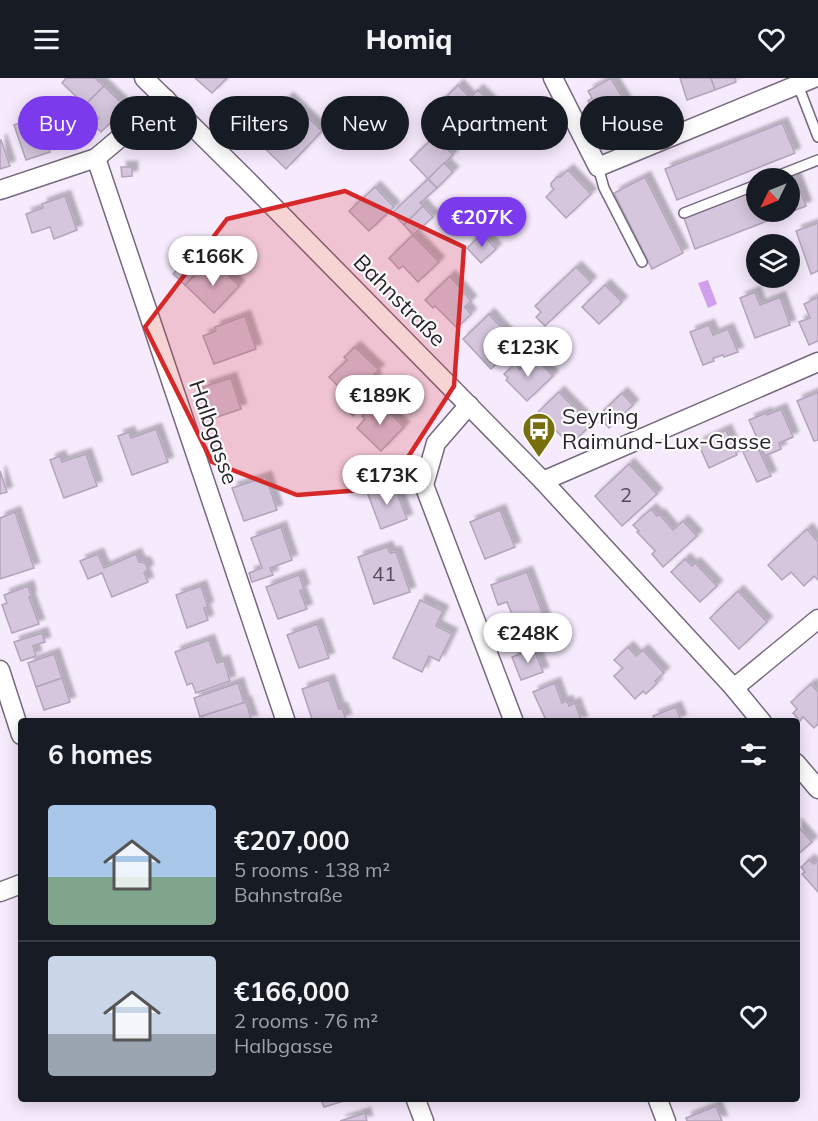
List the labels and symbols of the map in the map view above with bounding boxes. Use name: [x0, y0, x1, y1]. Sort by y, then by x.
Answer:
north arrow: [746, 168, 800, 222]
pin: €207K: [440, 197, 524, 248]
pin: €166K: [171, 236, 255, 287]
street label: Bahnstraße: [348, 248, 452, 352]
pin: €123K: [486, 327, 570, 378]
pin: €189K: [338, 375, 422, 426]
street label: Halbgasse: [183, 376, 245, 488]
place label: Seyring Raimund-Lux-Gasse: [562, 402, 771, 455]
bus stop icon: Seyring Raimund-Lux-Gasse: [521, 411, 557, 458]
pin: €173K: [345, 455, 429, 506]
house number: 2: [620, 482, 632, 507]
house number: 41: [372, 561, 396, 586]
pin: €248K: [486, 613, 570, 664]

